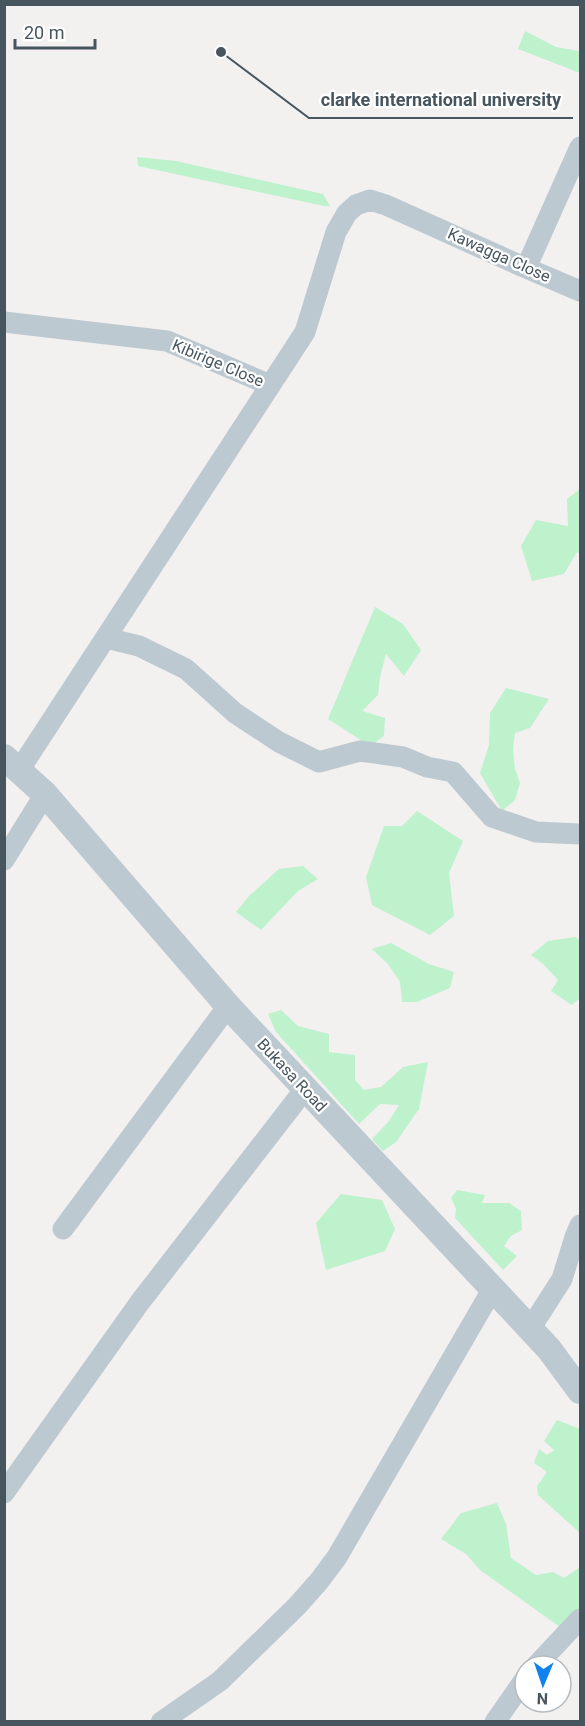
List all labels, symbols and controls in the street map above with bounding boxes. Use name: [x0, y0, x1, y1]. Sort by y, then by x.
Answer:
scale bar: [15, 12, 94, 50]
text: 20 m: [24, 22, 64, 43]
callout: clarke international university: [309, 82, 573, 118]
text: clarke international university: [321, 89, 562, 110]
street label: Kawagga Close: [445, 224, 553, 286]
street label: Kibirige Close: [169, 335, 267, 391]
street label: Bukasa Road: [253, 1034, 331, 1116]
north arrow: [513, 1654, 573, 1714]
text: N: [537, 1689, 548, 1708]

